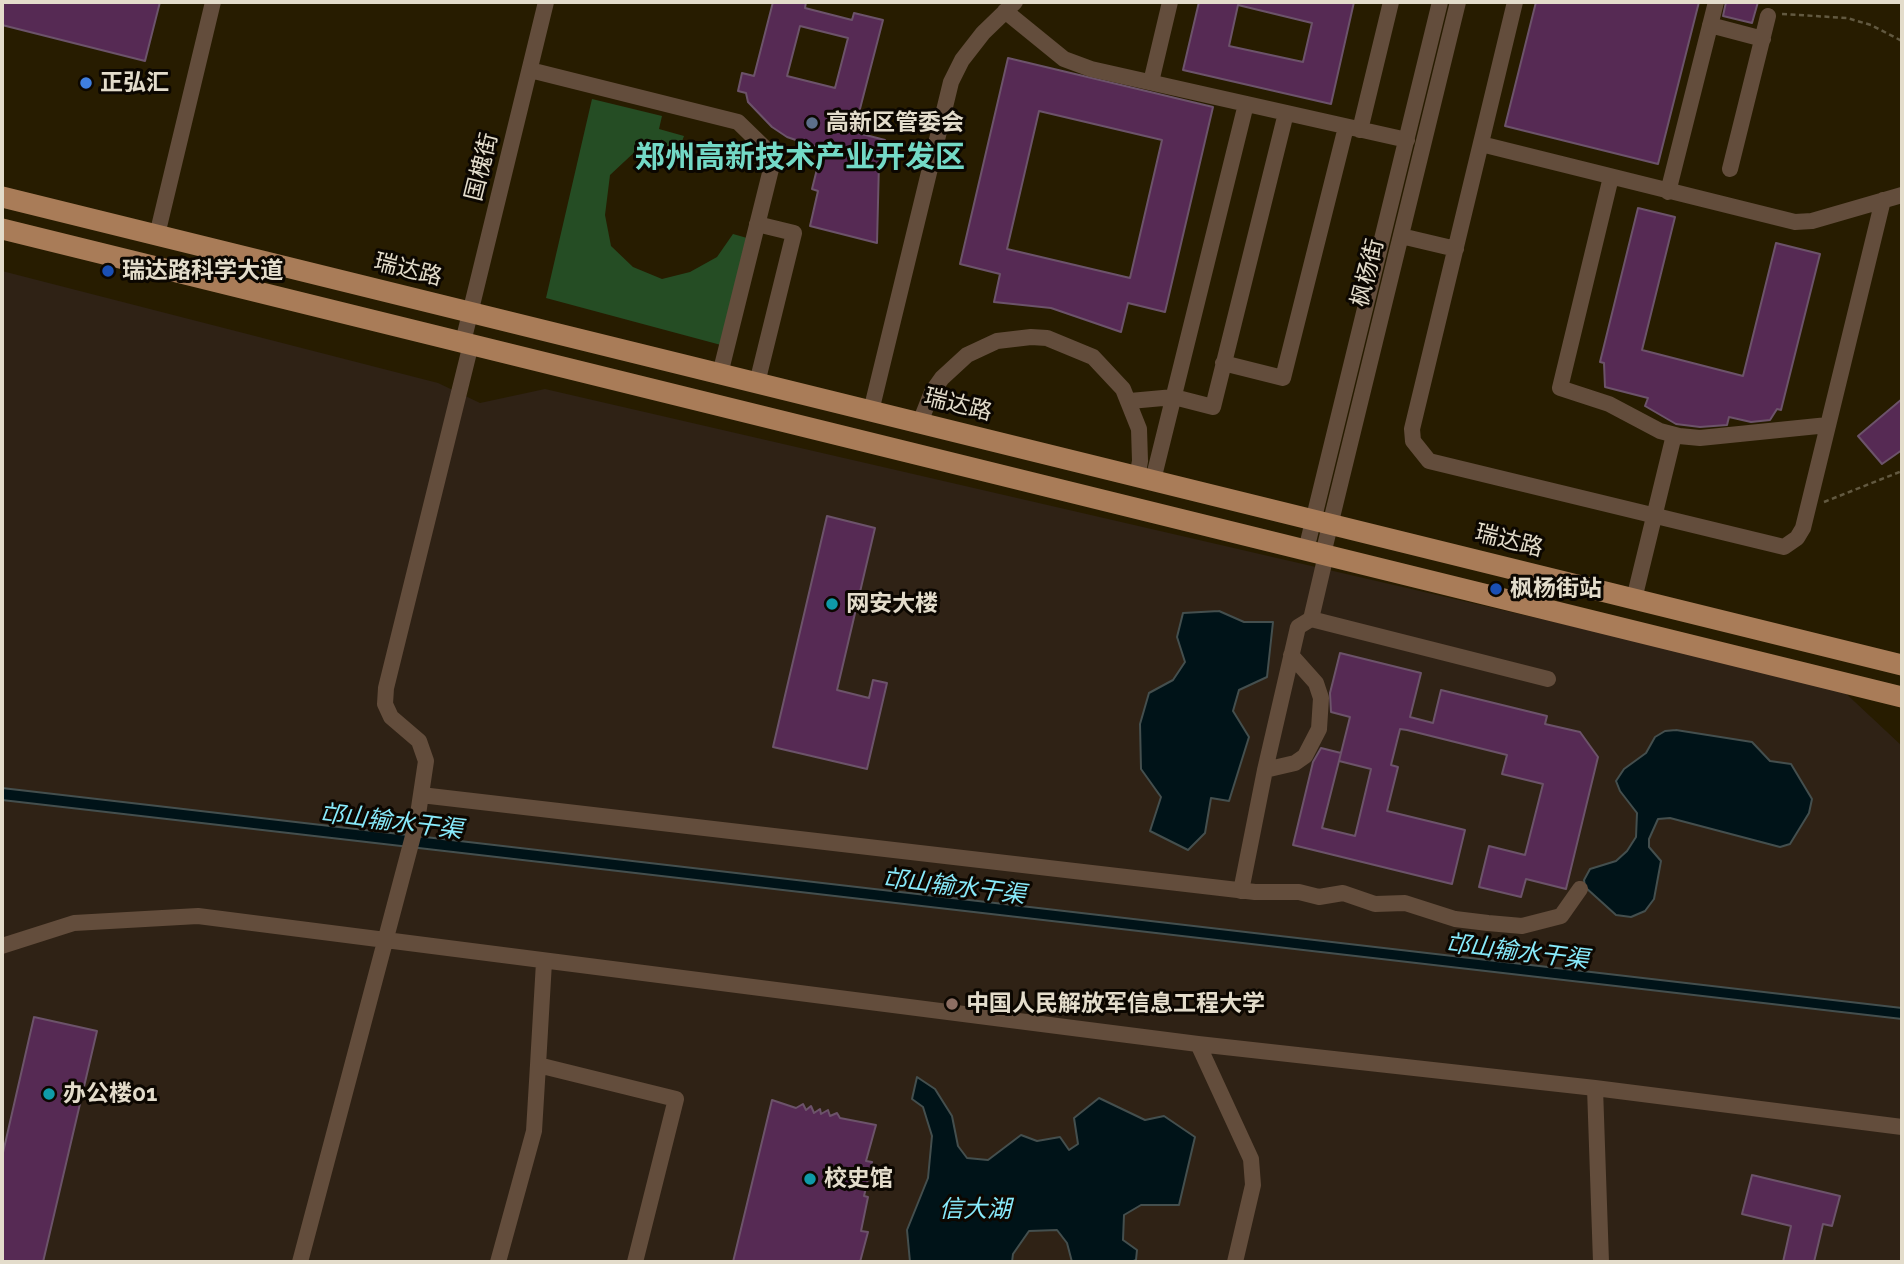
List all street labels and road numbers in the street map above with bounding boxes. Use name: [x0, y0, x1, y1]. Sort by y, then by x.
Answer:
street label: 国槐街: [460, 130, 504, 204]
street label: 枫杨街: [1346, 236, 1390, 310]
street label: 瑞达路: [371, 248, 445, 292]
street label: 瑞达路: [921, 383, 995, 427]
street label: 瑞达路: [1472, 519, 1546, 563]

